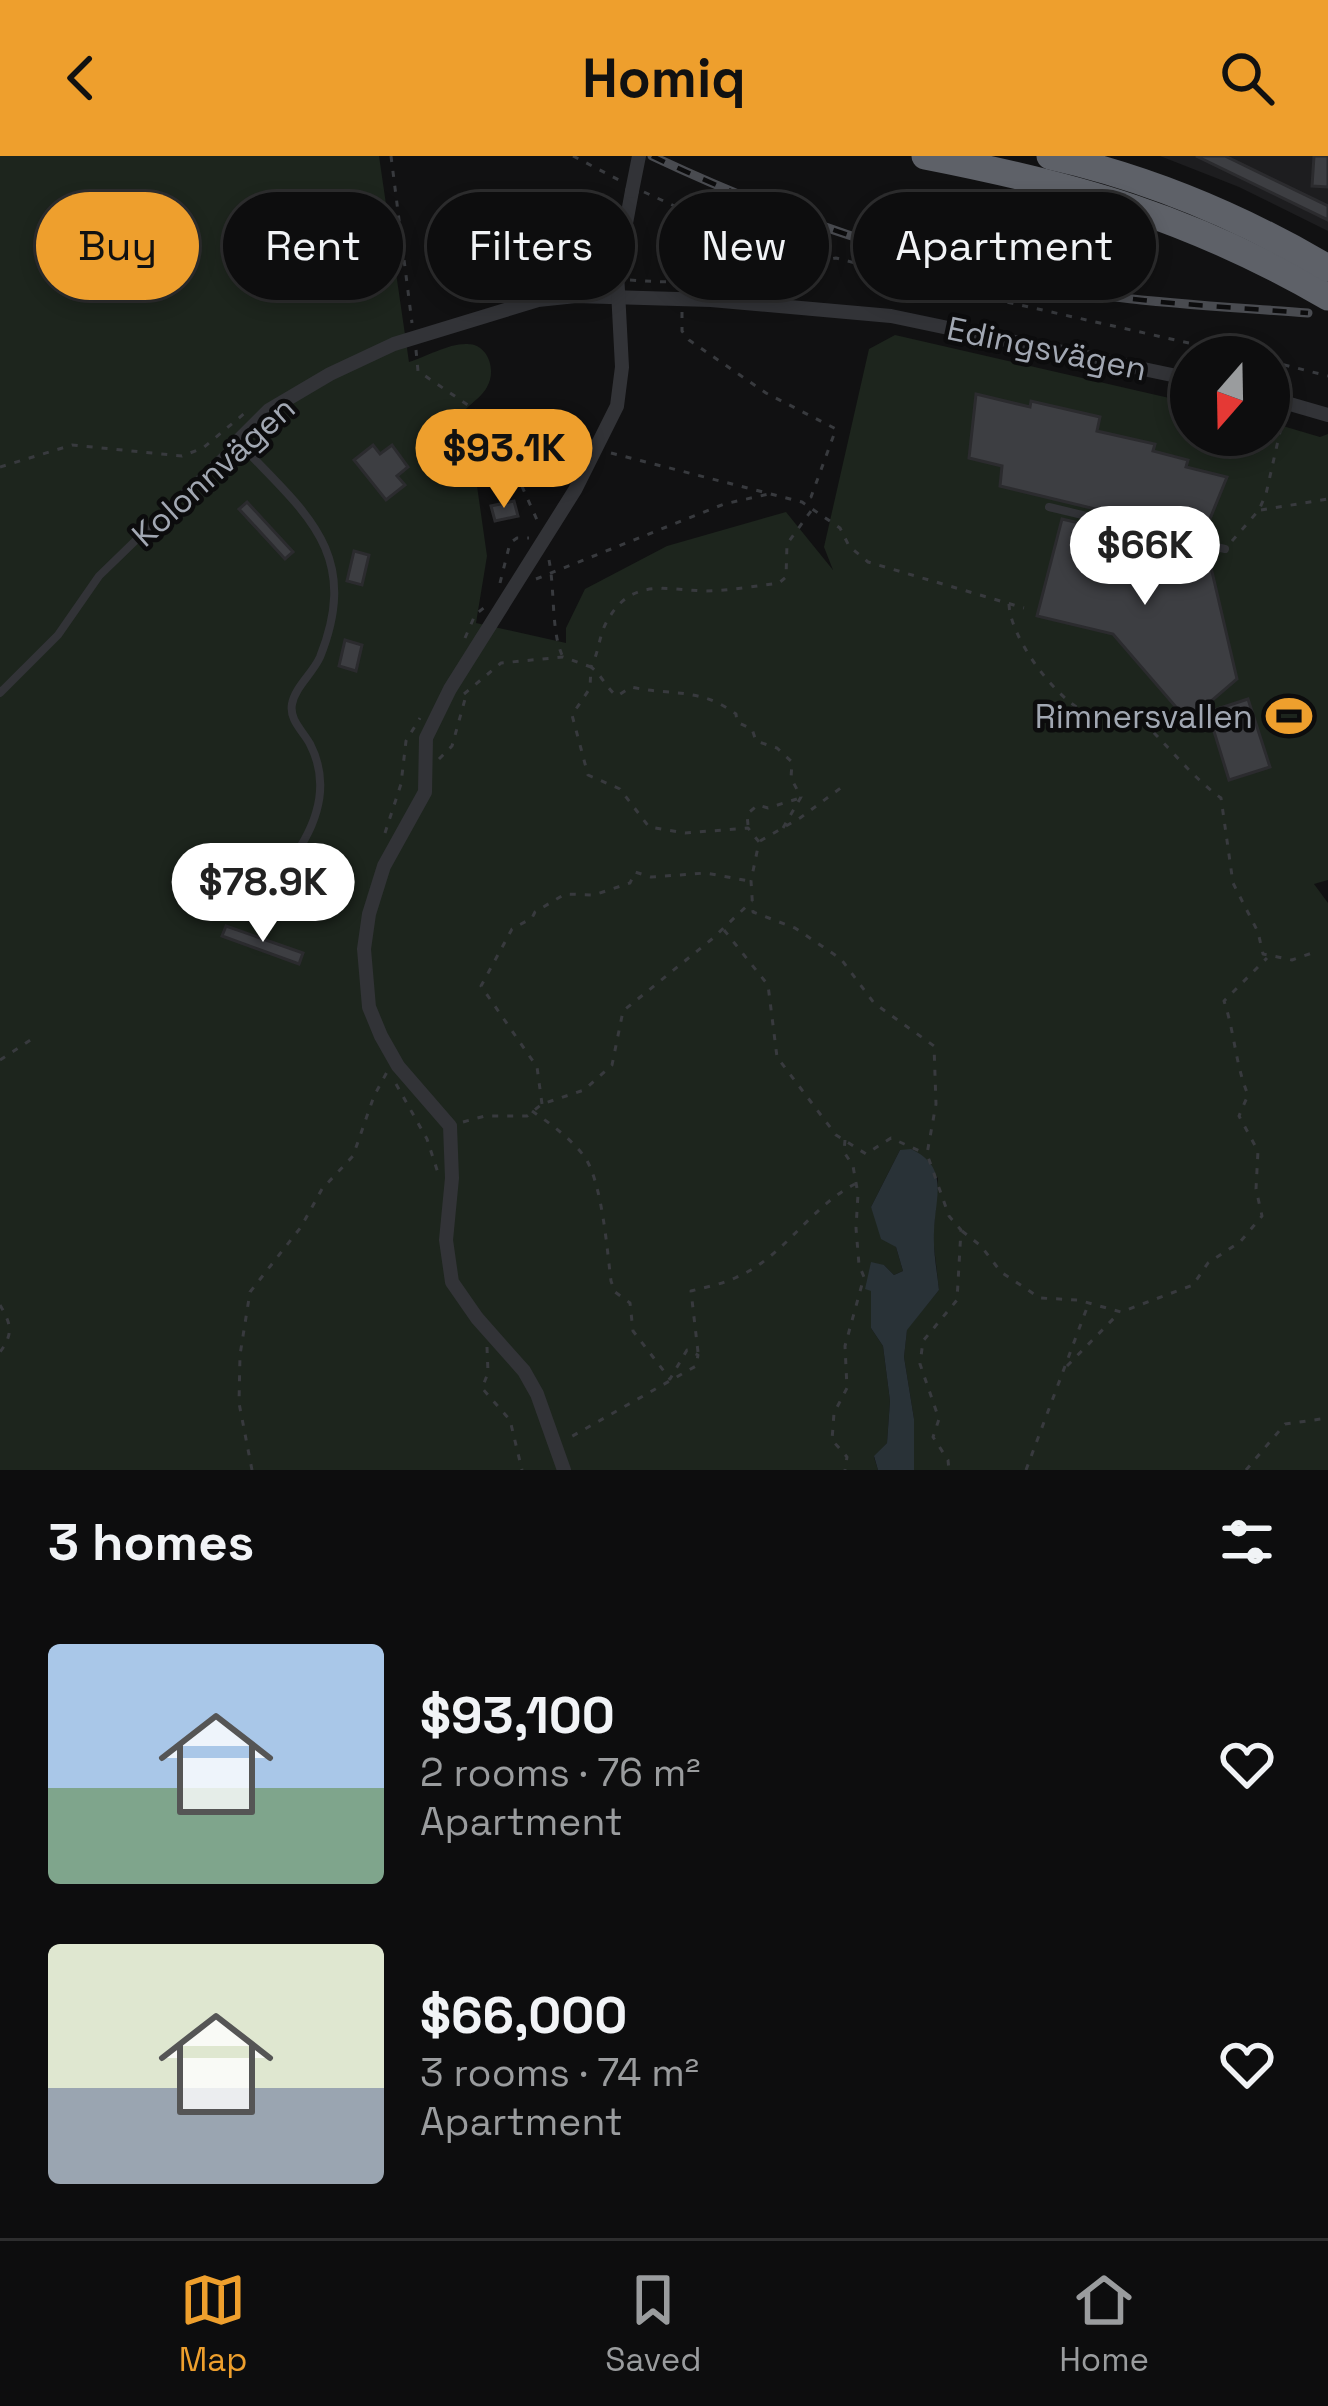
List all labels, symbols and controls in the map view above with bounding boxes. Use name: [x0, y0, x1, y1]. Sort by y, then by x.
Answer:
text: Homiq: [582, 44, 746, 113]
icon: back: [48, 45, 114, 111]
icon: search: [1214, 45, 1280, 111]
chip: Buy: [36, 192, 199, 300]
chip: Rent: [223, 192, 403, 300]
chip: Filters: [427, 192, 635, 300]
chip: New: [659, 192, 829, 300]
chip: Apartment: [853, 192, 1156, 300]
street label: Edingsvägen: [943, 307, 1150, 391]
north arrow: [1170, 336, 1290, 456]
map controls: [1170, 336, 1290, 456]
street label: Kolonnvägen: [123, 388, 304, 556]
pin: $93.1K: [406, 409, 602, 511]
text: $93.1K: [442, 423, 566, 472]
pin: $66K: [1074, 506, 1216, 608]
text: $66K: [1097, 520, 1193, 569]
sports icon: Rimnersvallen: [1264, 691, 1314, 741]
place label: Rimnersvallen: [1035, 696, 1253, 738]
pin: $78.9K: [165, 843, 361, 945]
text: $78.9K: [199, 857, 327, 906]
icon: filters: [1214, 1509, 1280, 1575]
text: 3 homes: [48, 1510, 254, 1575]
text: $93,100: [420, 1683, 615, 1748]
icon: home: [144, 1692, 288, 1836]
icon: heart: [1214, 1731, 1280, 1797]
text: 2 rooms · 76 m²: [420, 1748, 701, 1797]
text: Apartment: [420, 1797, 623, 1846]
text: $66,000: [420, 1983, 627, 2048]
icon: home: [144, 1992, 288, 2136]
icon: heart: [1214, 2031, 1280, 2097]
text: 3 rooms · 74 m²: [420, 2048, 699, 2097]
text: Apartment: [420, 2097, 623, 2146]
tab: Map: [179, 2267, 248, 2381]
tab: Saved: [605, 2267, 702, 2381]
tab: Home: [1059, 2267, 1149, 2381]

